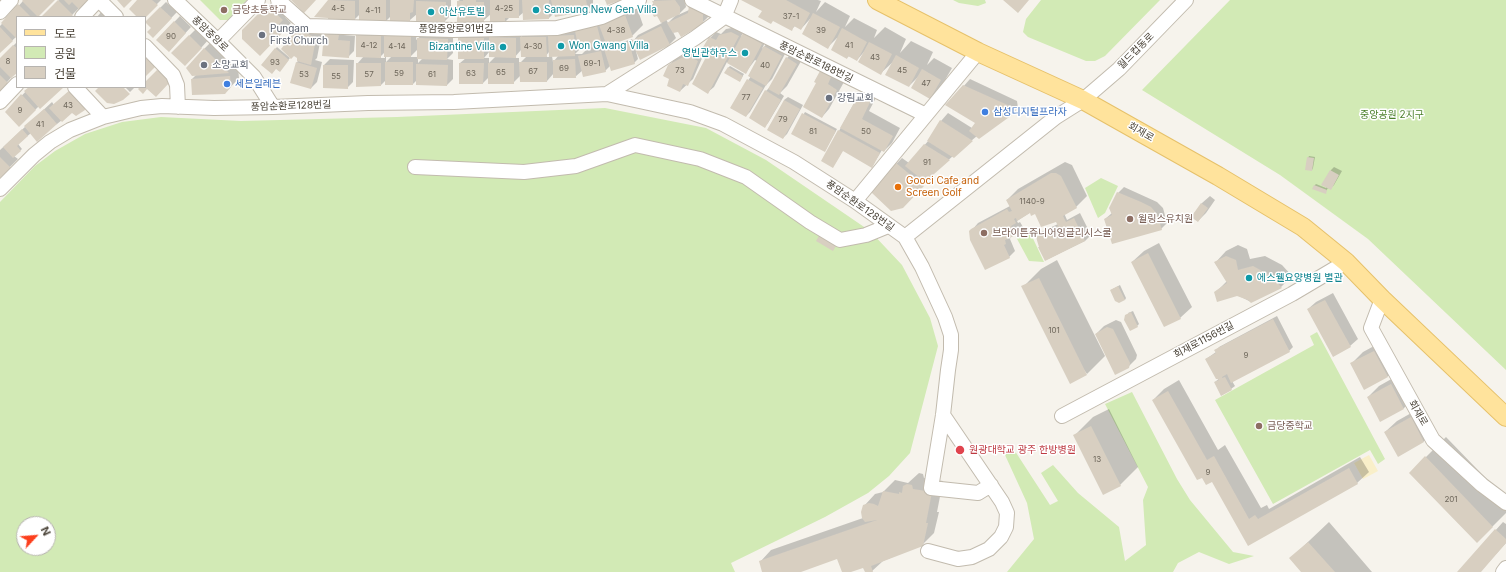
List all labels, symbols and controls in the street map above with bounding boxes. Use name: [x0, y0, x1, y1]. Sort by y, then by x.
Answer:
place label: 금당초등학교: [232, 4, 287, 16]
house number: 4-5: [331, 4, 345, 14]
house number: 4-25: [495, 4, 513, 14]
place label: Samsung New Gen Villa: [544, 4, 657, 16]
marker: 금당초등학교: [219, 5, 229, 15]
marker: Samsung New Gen Villa: [531, 5, 541, 15]
house number: 4-11: [365, 6, 381, 16]
place label: 아산유토빌: [439, 6, 485, 18]
marker: 아산유토빌: [426, 7, 436, 17]
house number: 37-1: [783, 12, 799, 22]
street label: 풍암중앙로: [189, 14, 231, 54]
legend: [16, 16, 146, 88]
place label: Pungam First Church: [270, 23, 328, 46]
street label: 풍암중앙로91번길: [419, 23, 493, 35]
text: 도로: [54, 26, 76, 41]
house number: 4-38: [607, 26, 625, 36]
house number: 39: [816, 26, 826, 36]
marker: Pungam First Church: [257, 30, 267, 40]
street label: 월드컵동로: [1115, 30, 1157, 72]
house number: 90: [166, 32, 176, 42]
street label: 풍암순환로188번길: [777, 39, 855, 85]
place label: Won Gwang Villa: [569, 40, 649, 52]
house number: 4-12: [361, 41, 377, 51]
place label: Bizantine Villa: [429, 41, 495, 53]
marker: Won Gwang Villa: [556, 41, 566, 51]
house number: 41: [845, 41, 853, 51]
house number: 4-14: [388, 42, 406, 52]
marker: Bizantine Villa: [498, 42, 508, 52]
house number: 4-30: [524, 42, 542, 52]
text: 공원: [54, 46, 76, 61]
place label: 영빈관하우스: [682, 47, 737, 59]
marker: 영빈관하우스: [740, 48, 750, 58]
house number: 43: [870, 53, 880, 63]
house number: 8: [6, 57, 10, 67]
house number: 93: [270, 58, 280, 68]
place label: 소망교회: [212, 59, 249, 71]
house number: 69-1: [584, 59, 600, 69]
marker: 소망교회: [199, 60, 209, 70]
house number: 40: [760, 61, 770, 71]
house number: 69: [559, 64, 569, 74]
text: 건물: [54, 66, 76, 81]
house number: 73: [675, 66, 685, 76]
house number: 45: [897, 66, 907, 76]
house number: 67: [528, 67, 538, 77]
house number: 65: [496, 68, 506, 78]
house number: 59: [394, 69, 404, 79]
house number: 63: [466, 69, 476, 79]
house number: 53: [299, 70, 309, 80]
house number: 57: [364, 70, 374, 80]
house number: 61: [428, 70, 436, 80]
house number: 55: [331, 72, 341, 82]
place label: 세븐일레븐: [235, 78, 281, 90]
marker: 세븐일레븐: [222, 79, 232, 89]
house number: 47: [921, 79, 931, 89]
place label: 강림교회: [837, 92, 874, 104]
house number: 77: [741, 93, 751, 103]
marker: 강림교회: [824, 93, 834, 103]
street label: 풍암순환로128번길: [250, 99, 332, 113]
house number: 43: [63, 101, 73, 111]
house number: 9: [18, 106, 22, 116]
place label: 삼성디지털프라자: [993, 106, 1067, 118]
marker: 삼성디지털프라자: [980, 107, 990, 117]
park label: 중앙공원 2지구: [1360, 109, 1424, 121]
house number: 79: [778, 115, 788, 125]
house number: 41: [36, 120, 44, 130]
street label: 회재로: [1126, 120, 1156, 144]
house number: 81: [809, 127, 817, 137]
house number: 50: [861, 127, 871, 137]
house number: 91: [923, 158, 931, 168]
place label: Gooci Cafe and Screen Golf: [906, 175, 979, 198]
street label: 풍암순환로128번길: [823, 178, 897, 234]
marker: Gooci Cafe and Screen Golf: [893, 182, 903, 192]
house number: 1140-9: [1019, 197, 1045, 207]
place label: 윌링스유치원: [1138, 213, 1193, 225]
marker: 윌링스유치원: [1125, 214, 1135, 224]
place label: 브라이튼쥬니어잉글리시스쿨: [992, 227, 1112, 239]
marker: 브라이튼쥬니어잉글리시스쿨: [979, 228, 989, 238]
place label: 에스웰요양병원 별관: [1257, 272, 1343, 284]
marker: 에스웰요양병원 별관: [1244, 273, 1254, 283]
street label: 회재로1156번길: [1172, 319, 1236, 361]
house number: 101: [1048, 326, 1060, 336]
house number: 9: [1244, 351, 1248, 361]
street label: 회재로: [1406, 398, 1430, 428]
place label: 금당중학교: [1267, 420, 1313, 432]
marker: 금당중학교: [1254, 421, 1264, 431]
marker: 원광대학교 광주 한방병원: [954, 444, 966, 456]
place label: 원광대학교 광주 한방병원: [969, 444, 1076, 456]
house number: 13: [1093, 455, 1101, 465]
house number: 9: [1206, 468, 1210, 478]
house number: 201: [1444, 495, 1458, 505]
north arrow: [16, 516, 56, 556]
text: N: [38, 524, 54, 538]

